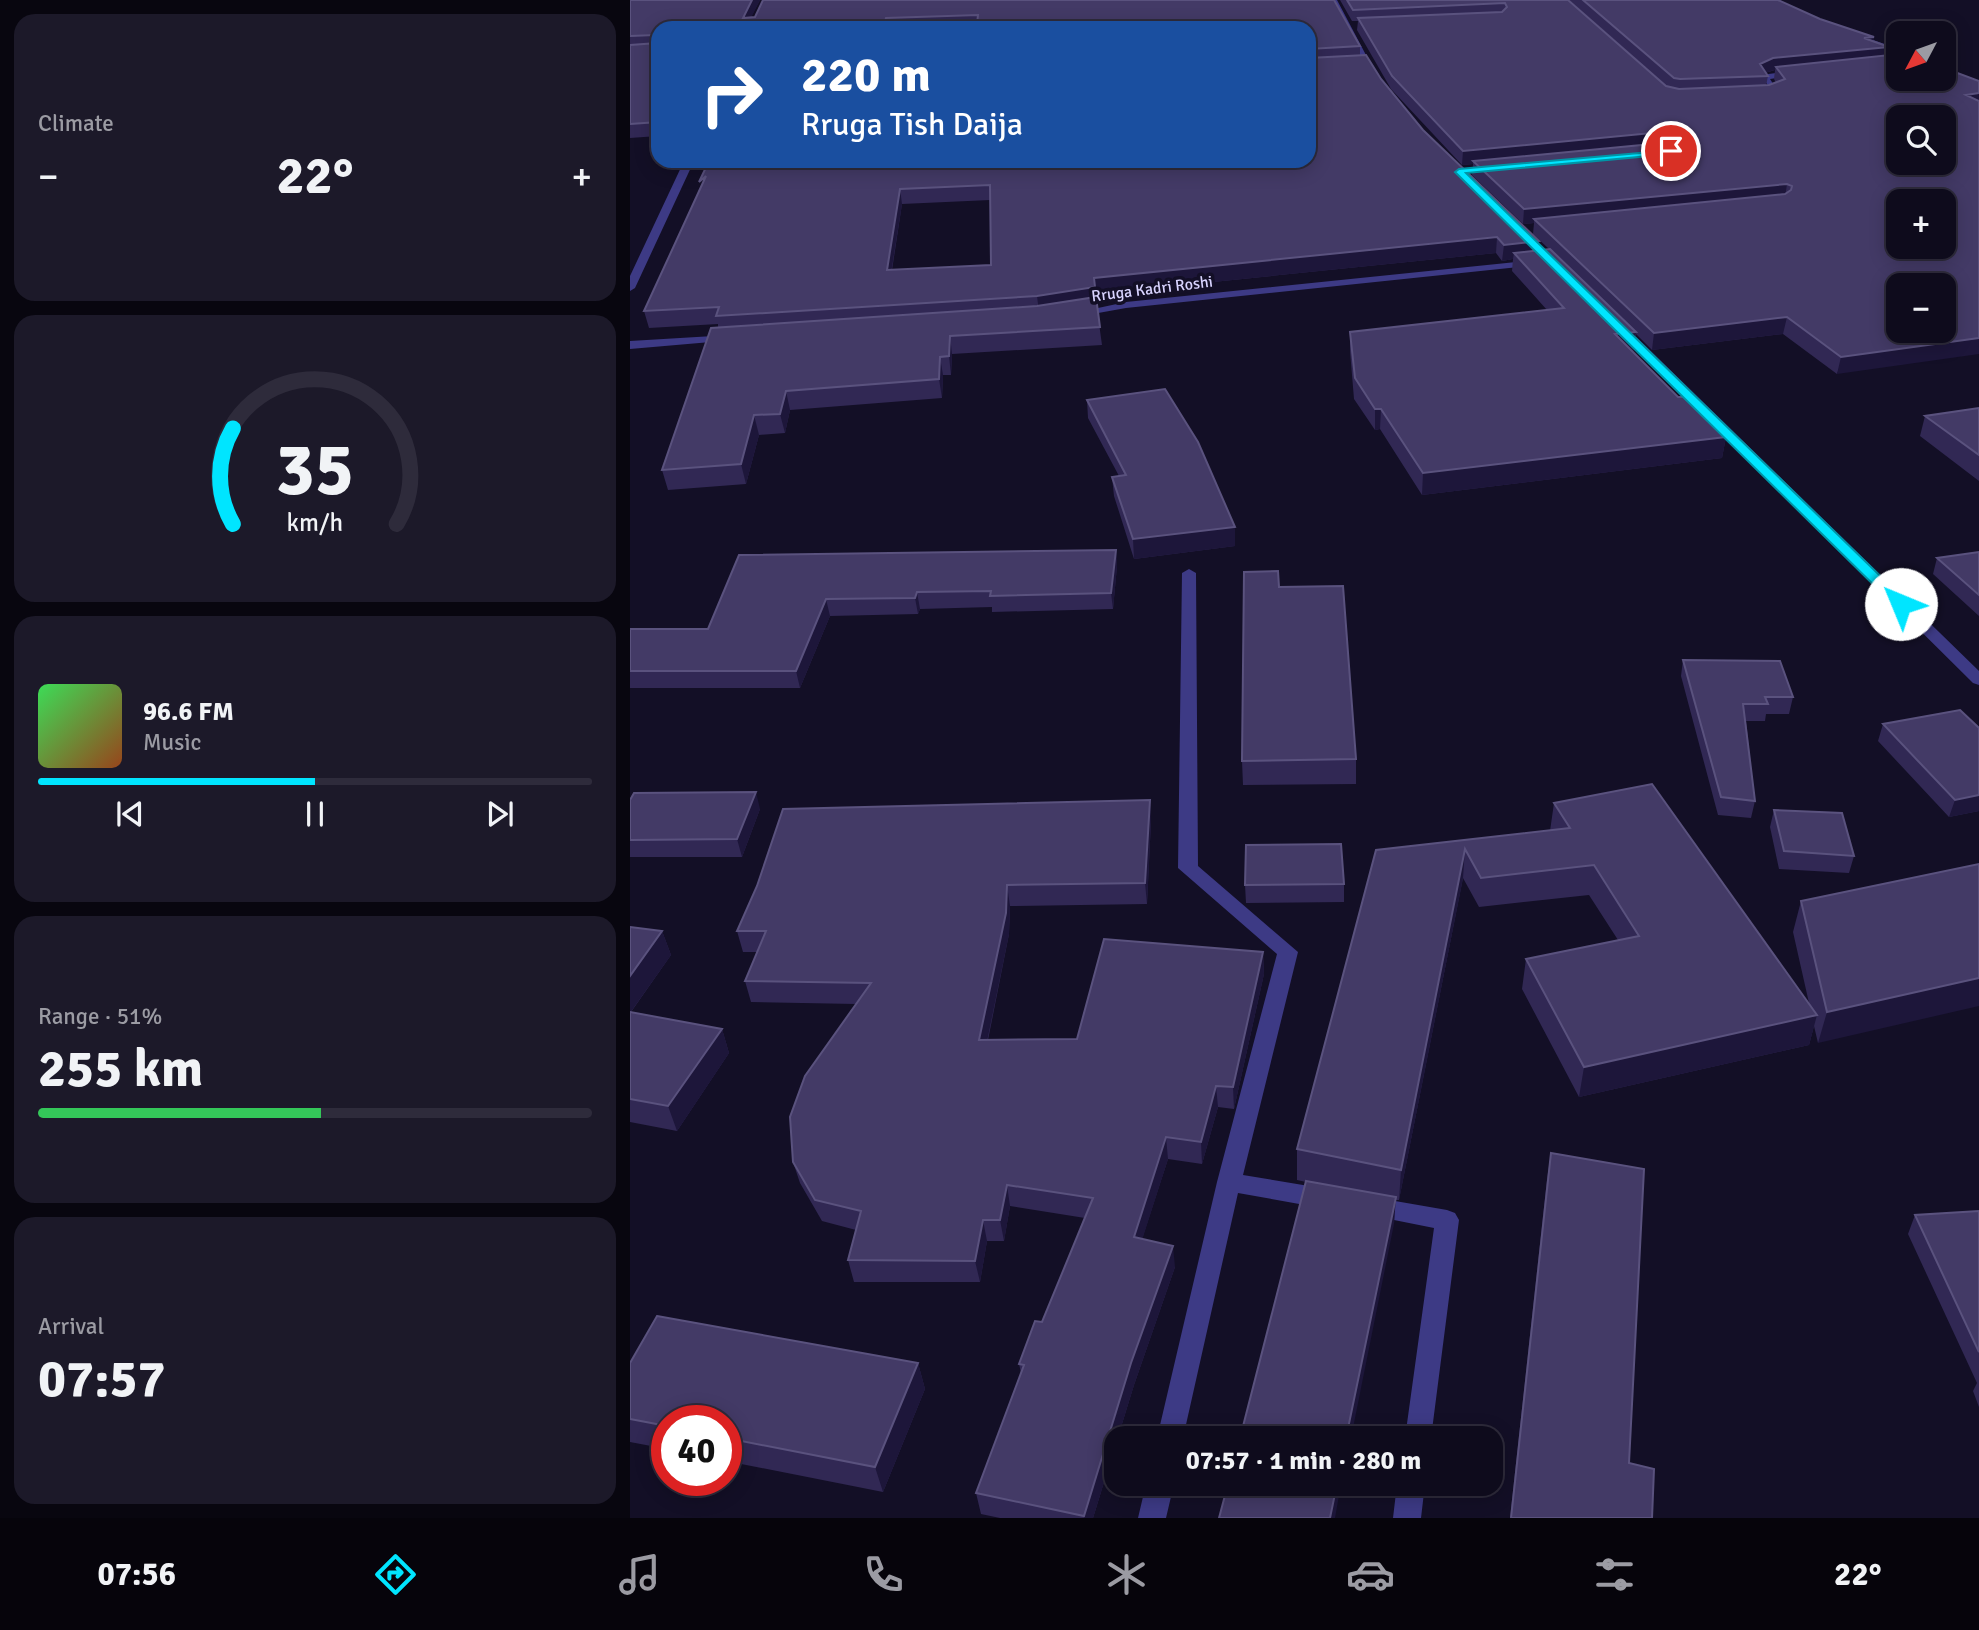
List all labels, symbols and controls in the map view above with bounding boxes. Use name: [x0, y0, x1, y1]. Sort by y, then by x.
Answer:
north arrow: [1886, 21, 1956, 91]
map controls: [1886, 21, 1956, 343]
text: 220 m: [801, 45, 931, 105]
icon: right: [686, 49, 777, 140]
text: Rruga Tish Daija: [801, 105, 1023, 144]
button: search: [1886, 105, 1956, 175]
text: Climate: [38, 109, 114, 138]
pin: [1641, 121, 1701, 181]
icon: arrive: [1652, 132, 1690, 170]
text: 22°: [277, 144, 353, 208]
text: −: [38, 153, 59, 200]
text: +: [571, 153, 592, 200]
button: +: [1886, 189, 1956, 259]
street label: Rruga Kadri Roshi: [1090, 272, 1214, 306]
button: −: [1886, 273, 1956, 343]
text: 35: [276, 427, 354, 516]
text: km/h: [287, 507, 343, 538]
position arrow: [1864, 567, 1938, 641]
text: 96.6 FM: [143, 696, 234, 728]
text: Music: [143, 728, 201, 757]
icon: previous: [111, 795, 149, 833]
icon: pause: [296, 795, 334, 833]
icon: next: [481, 795, 519, 833]
text: Range · 51%: [38, 1002, 162, 1031]
text: 255 km: [38, 1037, 203, 1101]
text: Arrival: [38, 1312, 104, 1341]
text: 07:57: [38, 1347, 166, 1411]
speed limit sign: 40: [651, 1405, 742, 1496]
text: 07:57 · 1 min · 280 m: [1186, 1445, 1421, 1477]
icon: directions: [371, 1550, 420, 1599]
icon: music: [615, 1550, 664, 1599]
icon: phone: [859, 1550, 908, 1599]
icon: climate: [1102, 1550, 1151, 1599]
icon: car: [1346, 1550, 1395, 1599]
icon: filters: [1590, 1550, 1639, 1599]
text: 07:56: [97, 1555, 176, 1594]
text: 22°: [1834, 1555, 1881, 1594]

